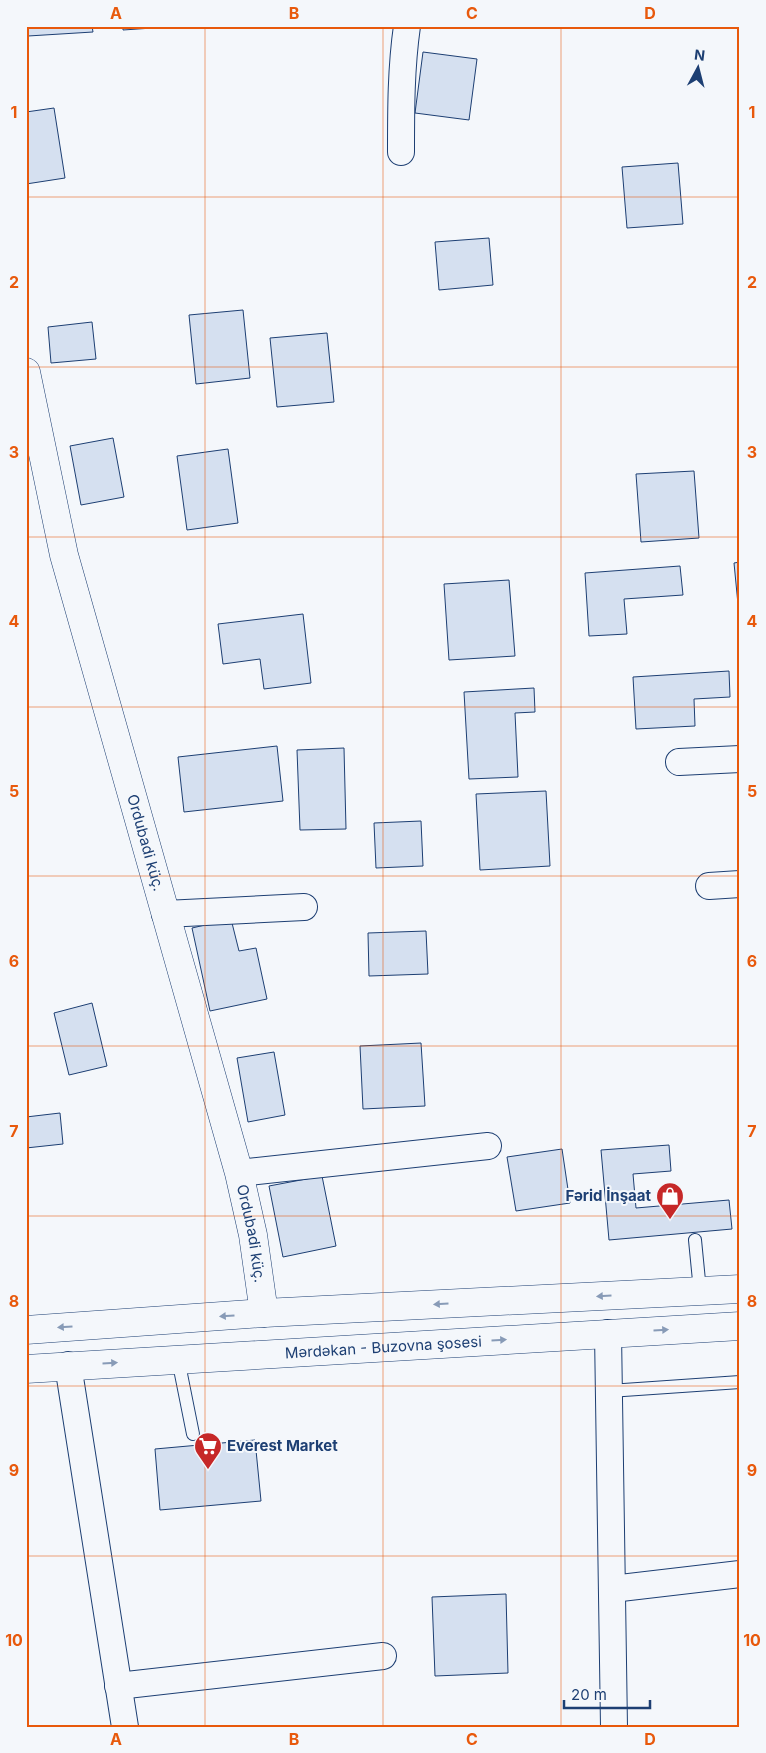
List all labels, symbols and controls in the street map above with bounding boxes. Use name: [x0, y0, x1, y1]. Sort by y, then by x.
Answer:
text: A: [110, 3, 122, 23]
text: B: [289, 3, 299, 23]
text: C: [466, 3, 478, 23]
text: D: [644, 3, 656, 23]
north arrow: [674, 42, 724, 92]
text: N: [693, 46, 706, 64]
text: 1: [11, 102, 17, 122]
text: 1: [749, 102, 755, 122]
text: 2: [9, 272, 19, 292]
text: 2: [747, 272, 757, 292]
text: 3: [9, 442, 19, 462]
text: 3: [747, 442, 757, 462]
text: 4: [9, 611, 20, 631]
text: 4: [747, 611, 758, 631]
text: 5: [9, 781, 19, 801]
text: 5: [747, 781, 757, 801]
street label: Ordubadi küç.: [123, 792, 169, 893]
text: 6: [9, 951, 19, 971]
text: 6: [747, 951, 757, 971]
text: 7: [9, 1121, 19, 1141]
text: 7: [747, 1121, 757, 1141]
shop icon: Fərid İnşaat: [655, 1181, 685, 1220]
street label: Ordubadi küç.: [233, 1182, 270, 1284]
place label: Fərid İnşaat: [566, 1186, 651, 1205]
text: 8: [9, 1291, 19, 1311]
text: 8: [747, 1291, 757, 1311]
one-way arrow: [595, 1292, 611, 1300]
one-way arrow: [433, 1301, 449, 1309]
one-way arrow: [218, 1312, 234, 1320]
one-way arrow: [56, 1323, 72, 1331]
one-way arrow: [654, 1326, 670, 1334]
street label: Mərdəkan - Buzovna şosesi: [284, 1332, 482, 1362]
one-way arrow: [491, 1335, 507, 1343]
one-way arrow: [102, 1359, 118, 1367]
supermarket icon: Everest Market: [193, 1431, 223, 1470]
place label: Everest Market: [227, 1436, 338, 1455]
text: 9: [9, 1460, 19, 1480]
text: 9: [747, 1460, 757, 1480]
text: 10: [5, 1630, 23, 1650]
text: 10: [743, 1630, 761, 1650]
scale bar: [564, 1678, 650, 1710]
text: 20 m: [571, 1685, 607, 1704]
text: A: [110, 1729, 122, 1749]
text: B: [289, 1729, 299, 1749]
text: C: [466, 1729, 478, 1749]
text: D: [644, 1729, 656, 1749]

